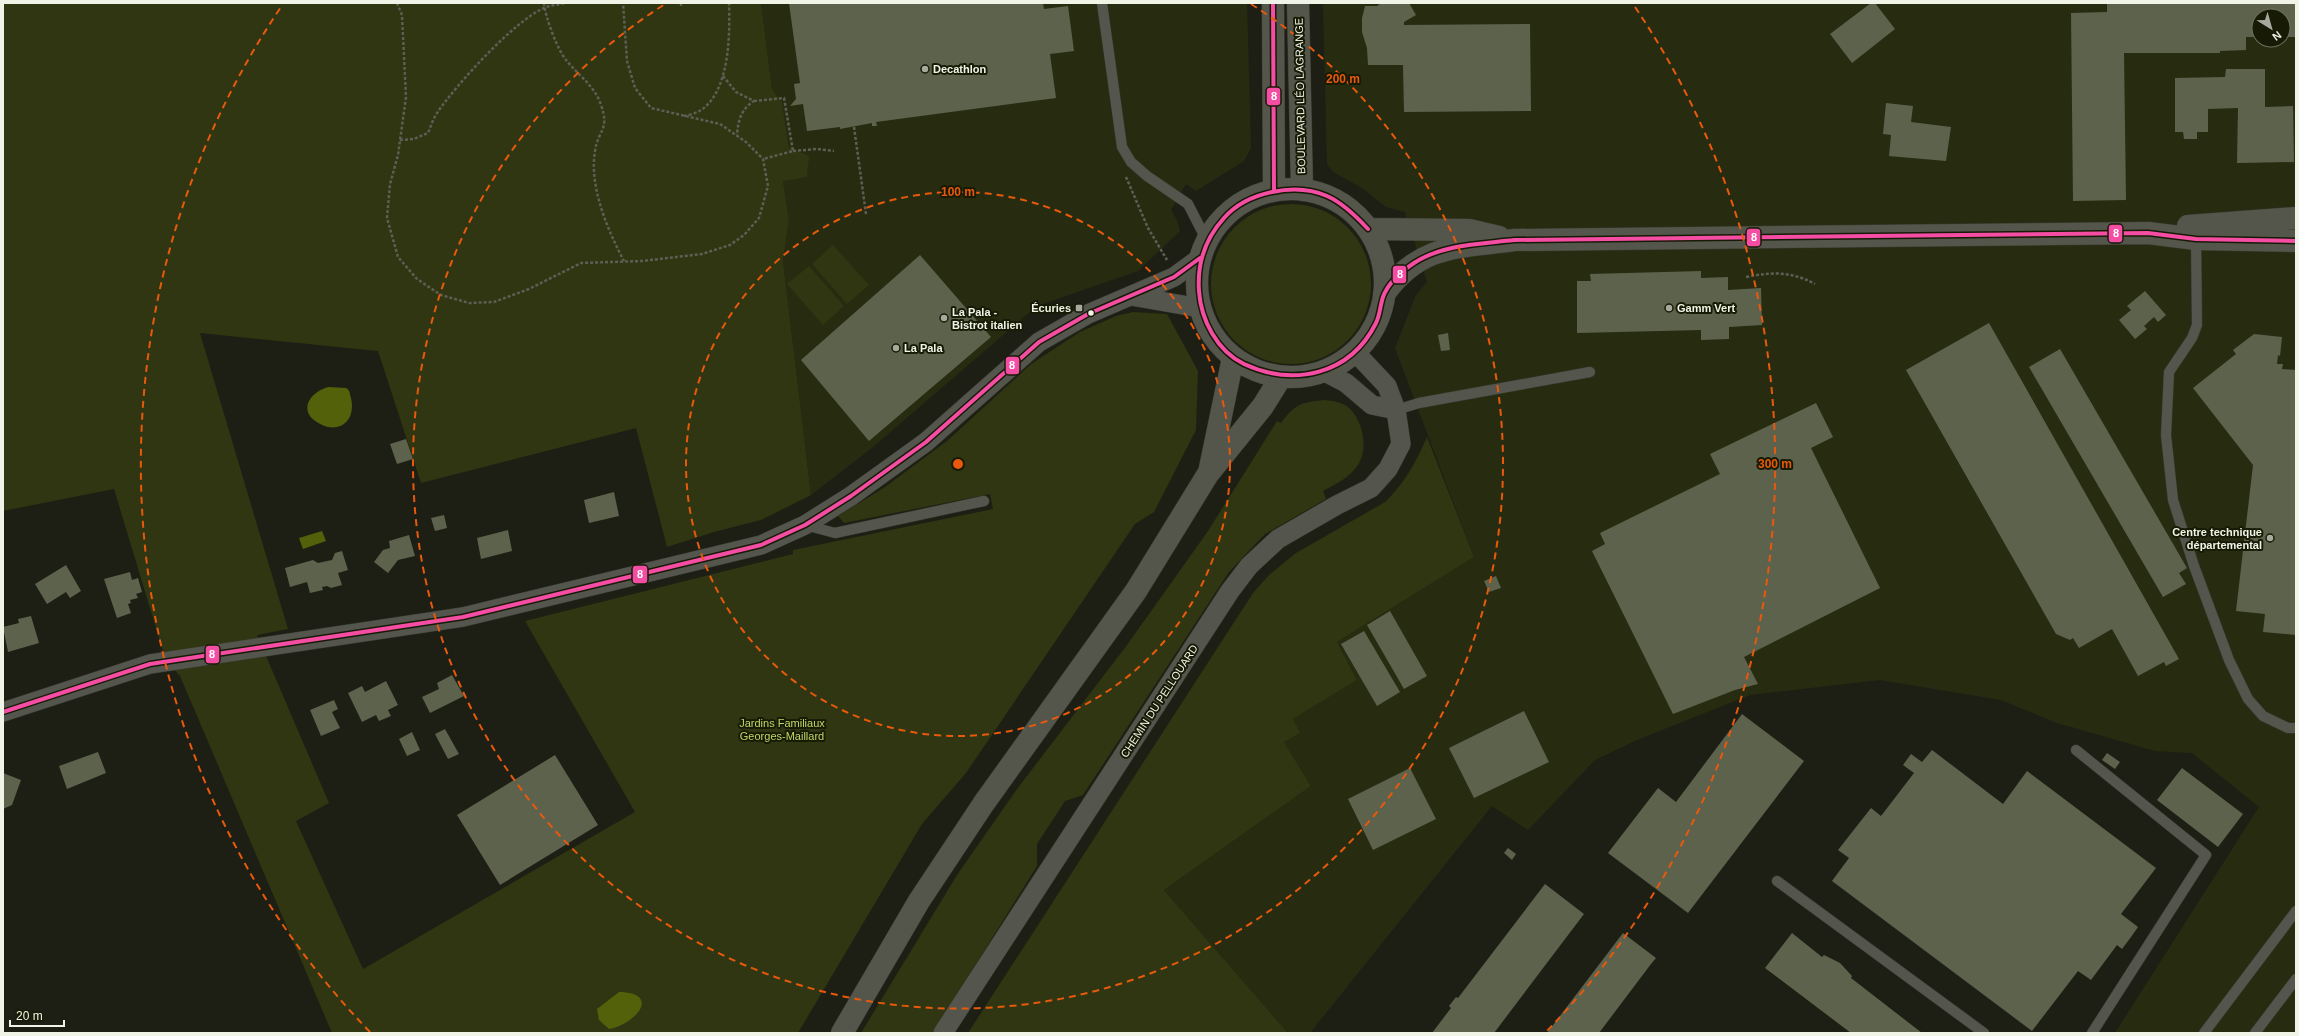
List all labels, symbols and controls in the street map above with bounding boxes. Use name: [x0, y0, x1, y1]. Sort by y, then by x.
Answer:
north arrow: [2251, 8, 2291, 48]
street label: BOULEVARD LÉO LAGRANGE: [1293, 18, 1307, 174]
text: N: [2270, 29, 2284, 43]
place label: Decathlon: [933, 63, 986, 75]
marker: Decathlon: [920, 64, 930, 74]
text: 200 m: [1326, 72, 1360, 86]
line badge: 8: [1266, 87, 1281, 106]
text: 8: [1271, 90, 1277, 102]
text: 100 m: [941, 185, 975, 199]
line badge: 8: [2108, 224, 2123, 243]
text: 8: [2113, 227, 2119, 239]
line badge: 8: [1746, 228, 1761, 247]
text: 8: [1751, 231, 1757, 243]
line badge: 8: [1392, 265, 1407, 284]
text: 8: [1397, 268, 1403, 280]
place label: Écuries: [1031, 302, 1071, 314]
place label: Gamm Vert: [1677, 302, 1735, 314]
marker: Écuries: [1074, 303, 1084, 313]
marker: Gamm Vert: [1664, 303, 1674, 313]
place label: La Pala - Bistrot italien: [952, 306, 1023, 331]
unlabelled marker: [1086, 308, 1096, 318]
marker: La Pala - Bistrot italien: [939, 313, 949, 323]
place label: La Pala: [904, 342, 943, 354]
marker: La Pala: [891, 343, 901, 353]
line badge: 8: [1005, 356, 1020, 375]
text: 8: [1009, 359, 1015, 371]
centre of rings: [951, 457, 965, 471]
text: 300 m: [1758, 457, 1792, 471]
place label: Centre technique départemental: [2172, 526, 2262, 551]
marker: Centre technique départemental: [2265, 533, 2275, 543]
line badge: 8: [632, 565, 648, 584]
text: 8: [637, 568, 643, 580]
street label: CHEMIN DU PELLOUARD: [1118, 642, 1200, 760]
line badge: 8: [205, 645, 220, 664]
text: 8: [209, 648, 215, 660]
park label: Jardins Familiaux Georges-Maillard: [739, 717, 825, 742]
scale bar: [10, 1002, 64, 1028]
text: 20 m: [16, 1009, 43, 1023]

